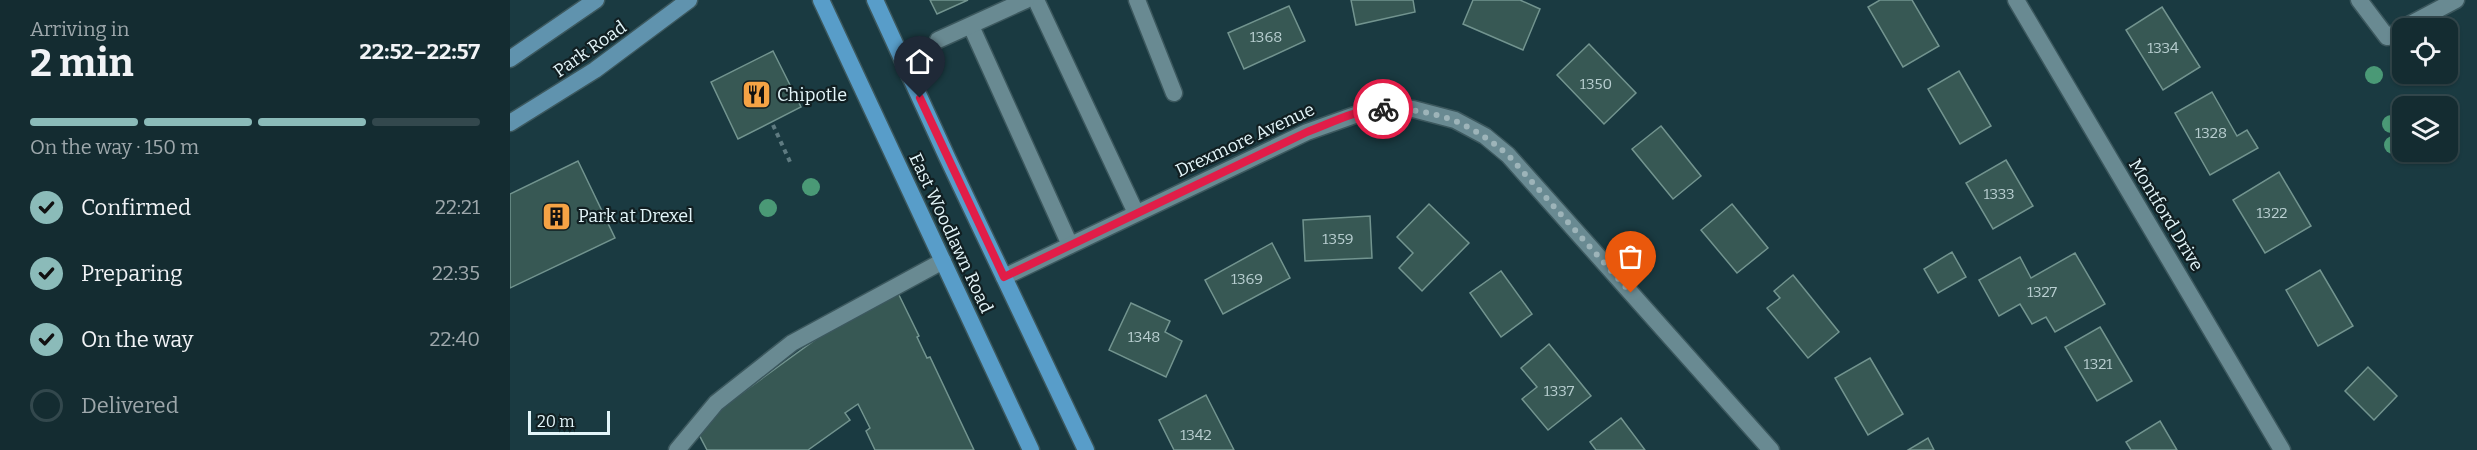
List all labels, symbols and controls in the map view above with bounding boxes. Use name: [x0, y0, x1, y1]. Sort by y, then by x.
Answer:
street label: Park Road: [549, 16, 631, 82]
text: Arriving in: [30, 17, 129, 41]
map controls: [2392, 18, 2458, 162]
button: locate: [2392, 18, 2458, 84]
house number: 1368: [1250, 28, 1282, 46]
pin: [894, 36, 945, 98]
text: 22:52–22:57: [359, 38, 480, 65]
house number: 1334: [2147, 39, 2179, 57]
text: 2 min: [30, 40, 134, 86]
icon: home: [903, 45, 936, 78]
house number: 1350: [1580, 75, 1612, 93]
restaurant icon: Chipotle: [740, 79, 772, 111]
courier: [1353, 79, 1413, 139]
place label: Chipotle: [777, 84, 847, 106]
icon: bike: [1367, 93, 1400, 126]
button: layers: [2392, 96, 2458, 162]
street label: Drexmore Avenue: [1172, 98, 1318, 182]
house number: 1328: [2195, 124, 2227, 142]
text: On the way · 150 m: [30, 135, 199, 159]
street label: East Woodlawn Road: [904, 150, 998, 317]
street label: Montford Drive: [2124, 155, 2208, 275]
house number: 1333: [1983, 185, 2015, 203]
icon: check: [30, 191, 63, 224]
text: Confirmed: [81, 194, 191, 221]
text: 22:21: [435, 195, 480, 219]
building icon: Park at Drexel: [541, 200, 573, 232]
house number: 1322: [2257, 204, 2287, 222]
place label: Park at Drexel: [578, 205, 693, 227]
house number: 1359: [1322, 230, 1354, 248]
pin: [1605, 231, 1656, 293]
icon: bag: [1614, 240, 1647, 273]
icon: check: [30, 257, 63, 290]
text: Preparing: [81, 260, 183, 287]
text: 22:35: [432, 261, 480, 285]
house number: 1369: [1231, 270, 1263, 288]
house number: 1327: [2027, 283, 2058, 301]
icon: check: [30, 323, 63, 356]
text: On the way: [81, 326, 193, 353]
text: 22:40: [430, 327, 480, 351]
house number: 1348: [1128, 328, 1160, 346]
house number: 1321: [2084, 355, 2112, 373]
house number: 1337: [1544, 382, 1575, 400]
text: Delivered: [81, 392, 179, 419]
scale bar: [528, 408, 610, 436]
text: 20 m: [537, 412, 574, 431]
house number: 1342: [1180, 426, 1212, 444]

